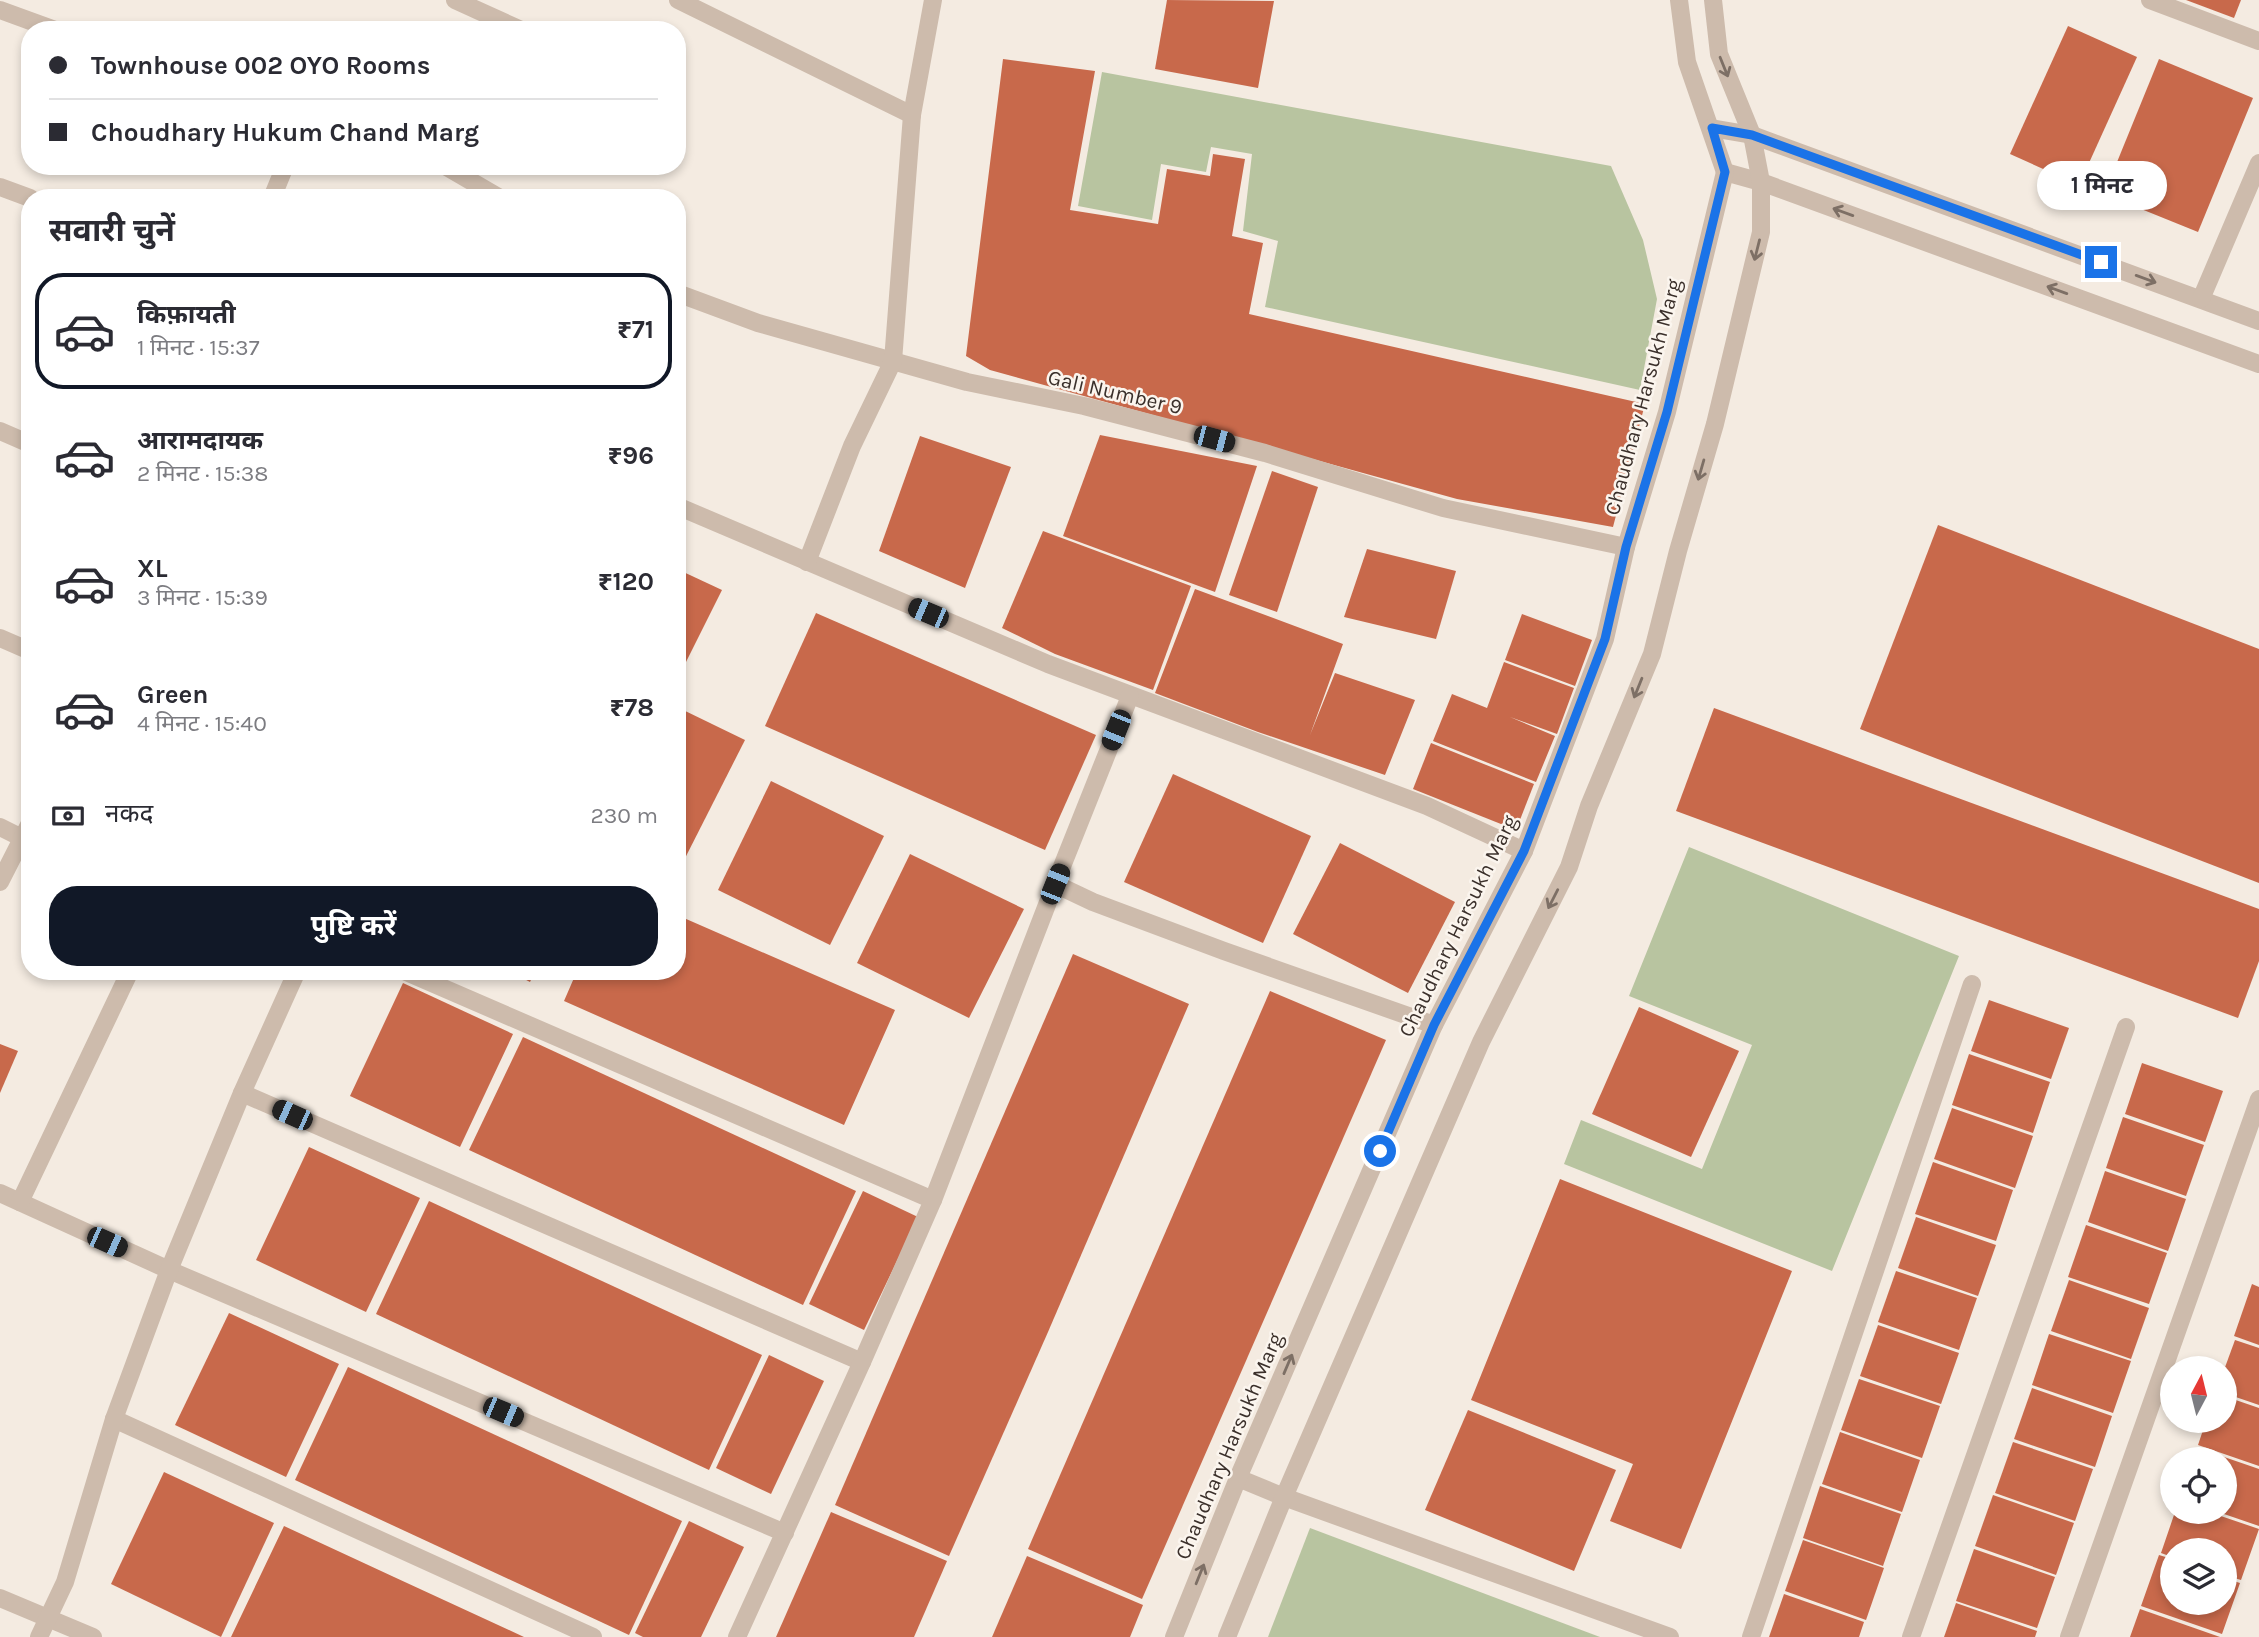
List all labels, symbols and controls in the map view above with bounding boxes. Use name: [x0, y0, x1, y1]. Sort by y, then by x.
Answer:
text: Townhouse 002 OYO Rooms: [91, 50, 430, 81]
one-way arrow: [1719, 55, 1732, 77]
text: Choudhary Hukum Chand Marg: [91, 117, 479, 148]
callout: 1 मिनट: [2036, 160, 2166, 210]
text: 1 मिनट: [2071, 172, 2133, 199]
one-way arrow: [1833, 205, 1855, 217]
text: सवारी चुनें: [49, 212, 175, 249]
one-way arrow: [1750, 238, 1763, 261]
route end: [2085, 246, 2117, 278]
one-way arrow: [2134, 274, 2156, 286]
street label: Chaudhary Harsukh Marg: [1600, 276, 1686, 518]
one-way arrow: [2046, 283, 2068, 295]
text: किफ़ायती: [137, 299, 236, 330]
icon: car: [53, 300, 116, 363]
text: ₹71: [617, 314, 654, 345]
text: 1 मिनट · 15:37: [137, 334, 259, 361]
street label: Gali Number 9: [1046, 365, 1184, 419]
car: [1191, 423, 1238, 455]
text: आरामदायक: [137, 425, 263, 456]
icon: car: [53, 426, 116, 489]
text: ₹96: [607, 440, 654, 471]
one-way arrow: [1694, 459, 1707, 481]
text: 2 मिनट · 15:38: [137, 460, 269, 487]
icon: car: [53, 552, 116, 615]
text: XL: [137, 553, 168, 584]
text: ₹120: [598, 566, 654, 597]
text: 3 मिनट · 15:39: [137, 584, 268, 611]
car: [905, 595, 952, 631]
one-way arrow: [1630, 677, 1643, 699]
icon: car: [53, 678, 116, 741]
text: Green: [137, 679, 209, 710]
text: ₹78: [609, 692, 654, 723]
car: [1099, 707, 1134, 753]
text: 4 मिनट · 15:40: [137, 710, 267, 737]
icon: cash: [49, 797, 87, 835]
text: नकद: [105, 798, 153, 829]
text: 230 m: [590, 802, 658, 829]
street label: Chaudhary Harsukh Marg: [1394, 811, 1522, 1041]
car: [1038, 861, 1073, 907]
button: पुष्टि करें: [49, 886, 658, 966]
one-way arrow: [1545, 888, 1559, 909]
car: [269, 1097, 316, 1133]
route start: [1364, 1135, 1396, 1167]
car: [84, 1224, 131, 1260]
street label: Chaudhary Harsukh Marg: [1170, 1329, 1288, 1563]
one-way arrow: [1282, 1354, 1295, 1375]
north arrow: [2160, 1356, 2236, 1433]
map controls: [2160, 1356, 2237, 1615]
car: [480, 1394, 527, 1430]
button: locate: [2160, 1447, 2237, 1524]
button: layers: [2160, 1538, 2237, 1615]
one-way arrow: [1194, 1563, 1207, 1585]

